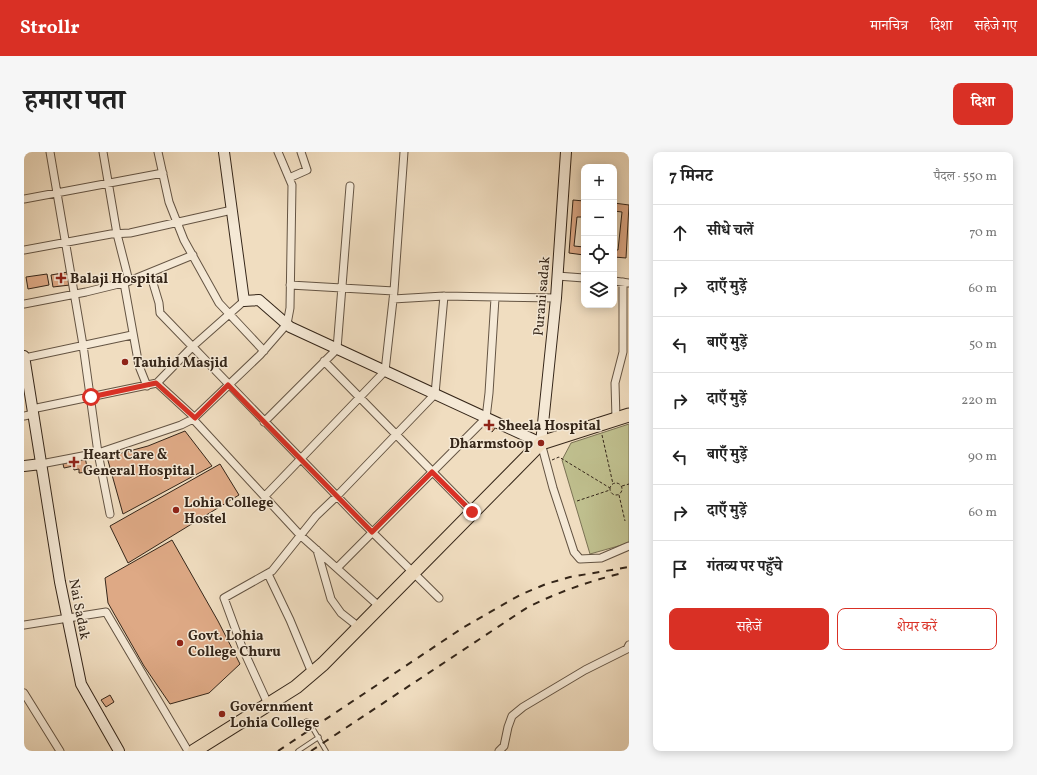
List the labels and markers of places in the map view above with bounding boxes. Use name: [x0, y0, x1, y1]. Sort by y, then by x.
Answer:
place label: Balaji Hospital: [70, 270, 168, 289]
marker: Balaji Hospital: [55, 272, 67, 284]
place label: Tauhid Masjid: [133, 354, 228, 373]
marker: Tauhid Masjid: [120, 357, 130, 367]
place label: Sheela Hospital: [498, 417, 601, 436]
marker: Sheela Hospital: [483, 419, 495, 431]
place label: Dharmstoop: [450, 435, 533, 454]
marker: Dharmstoop: [536, 438, 546, 448]
place label: Heart Care & General Hospital: [83, 446, 195, 481]
marker: Heart Care & General Hospital: [68, 456, 80, 468]
place label: Lohia College Hostel: [184, 494, 273, 529]
marker: Lohia College Hostel: [171, 505, 181, 515]
place label: Govt. Lohia College Churu: [188, 627, 281, 662]
marker: Govt. Lohia College Churu: [175, 638, 185, 648]
place label: Government Lohia College: [230, 698, 319, 733]
marker: Government Lohia College: [217, 709, 227, 719]

